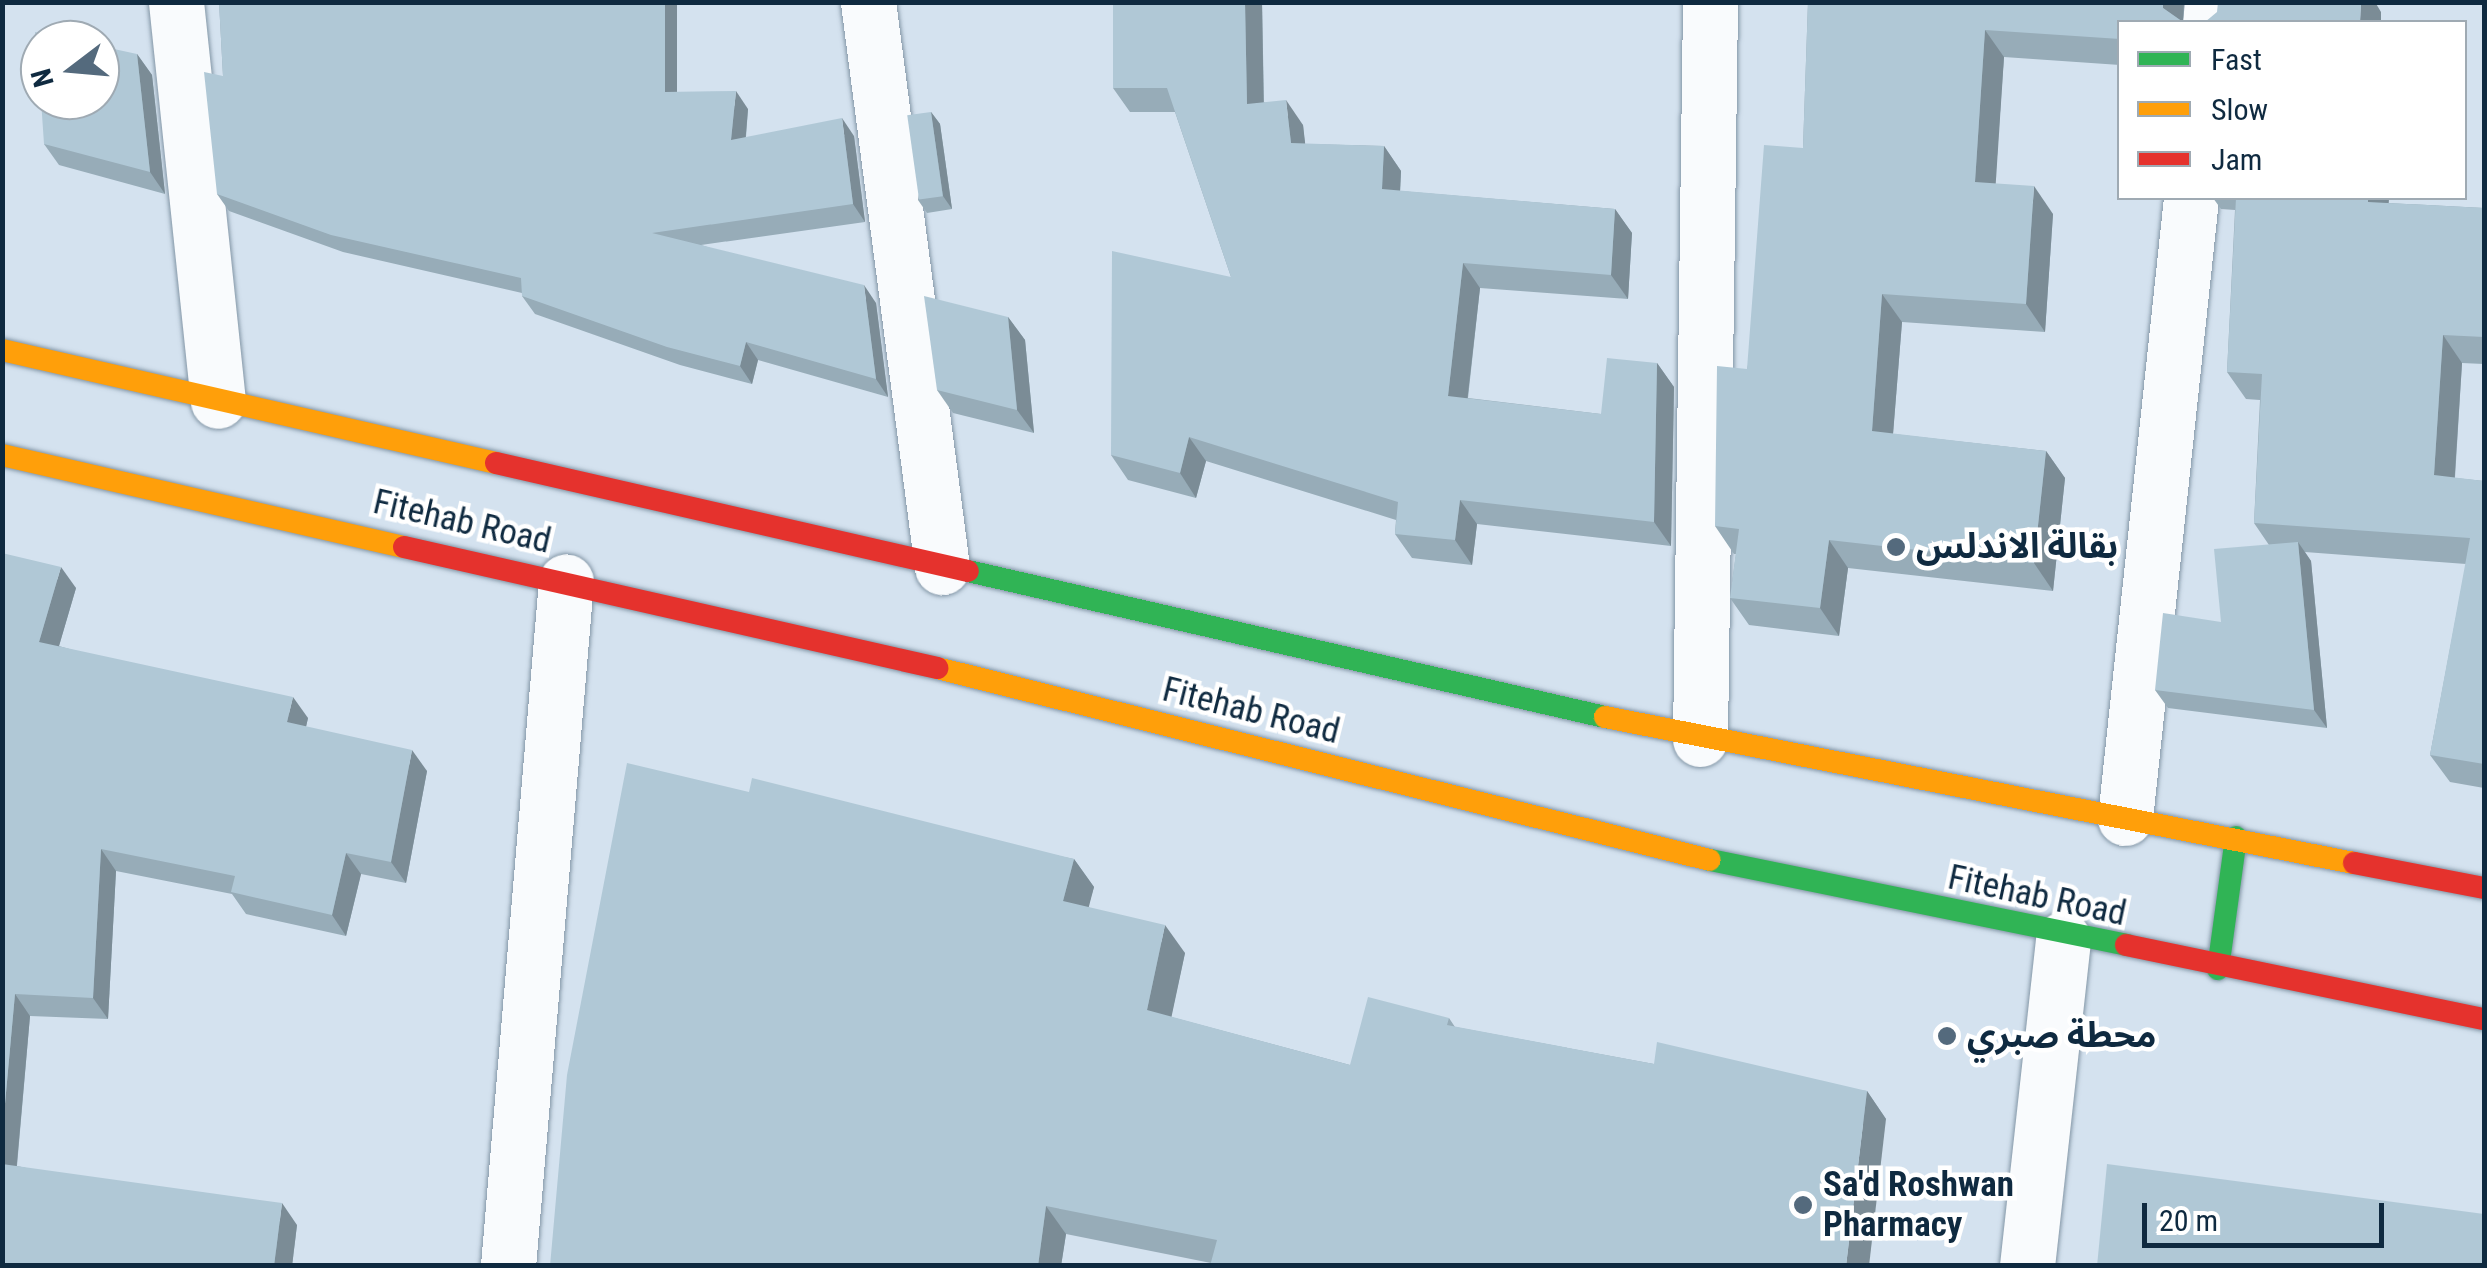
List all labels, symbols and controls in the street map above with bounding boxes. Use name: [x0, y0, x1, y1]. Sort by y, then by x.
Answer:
north arrow: [20, 20, 120, 120]
legend: [2117, 20, 2467, 200]
text: Fast: [2211, 42, 2262, 77]
text: N: [24, 65, 61, 91]
text: Slow: [2211, 92, 2268, 127]
text: Jam: [2211, 142, 2262, 177]
street label: Fitehab Road: [369, 481, 555, 563]
place label: بقالة الاندلس: [1916, 526, 2118, 568]
marker: بقالة الاندلس: [1885, 536, 1907, 558]
street label: Fitehab Road: [1158, 669, 1344, 753]
street label: Fitehab Road: [1944, 857, 2130, 935]
place label: محطة صبري: [1967, 1015, 2156, 1057]
marker: محطة صبري: [1936, 1025, 1958, 1047]
place label: Sa'd Roshwan Pharmacy: [1823, 1164, 2014, 1246]
scale bar: [2147, 1183, 2390, 1245]
marker: Sa'd Roshwan Pharmacy: [1792, 1194, 1814, 1216]
text: 20 m: [2159, 1203, 2218, 1238]

